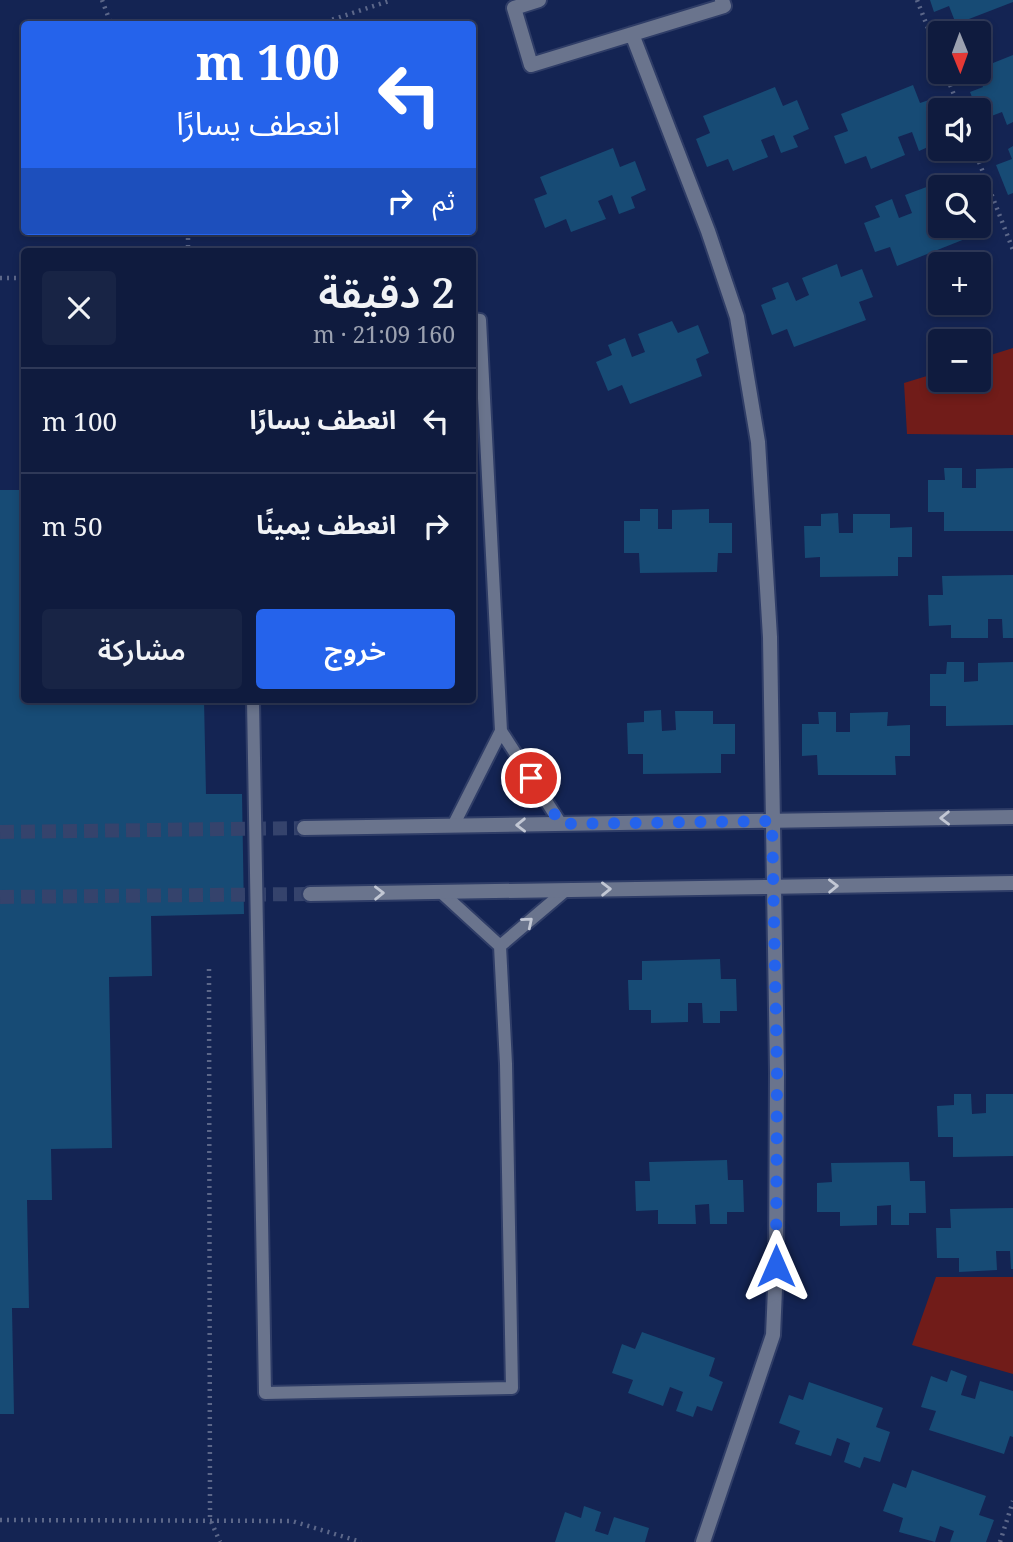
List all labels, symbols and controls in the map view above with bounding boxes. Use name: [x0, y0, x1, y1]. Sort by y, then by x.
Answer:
north arrow: [928, 21, 990, 84]
map controls: [928, 21, 991, 392]
text: 100 m: [196, 28, 340, 94]
icon: left: [364, 49, 455, 140]
button: sound: [928, 98, 991, 161]
text: انعطف يسارًا: [176, 101, 340, 144]
button: search: [928, 175, 991, 238]
icon: right: [381, 182, 419, 220]
text: ثم: [433, 182, 455, 218]
button: +: [928, 252, 991, 315]
text: 2 دقيقة: [319, 263, 455, 320]
button: close: [42, 271, 116, 345]
text: 160 m · 21:09: [313, 318, 455, 350]
button: −: [928, 329, 991, 392]
text: انعطف يسارًا: [250, 401, 396, 437]
icon: left: [417, 402, 455, 440]
text: 100 m: [42, 403, 117, 439]
text: انعطف يمينًا: [256, 506, 396, 542]
icon: right: [417, 507, 455, 545]
text: 50 m: [42, 508, 102, 544]
button: مشاركة: [42, 609, 242, 689]
button: خروج: [256, 609, 455, 689]
pin: [501, 748, 561, 808]
icon: arrive: [512, 759, 550, 797]
one-way arrow: [939, 810, 950, 826]
one-way arrow: [516, 817, 526, 833]
one-way arrow: [829, 878, 839, 894]
one-way arrow: [601, 882, 612, 897]
one-way arrow: [374, 885, 384, 901]
one-way arrow: [520, 918, 533, 930]
position arrow: [739, 1229, 813, 1303]

